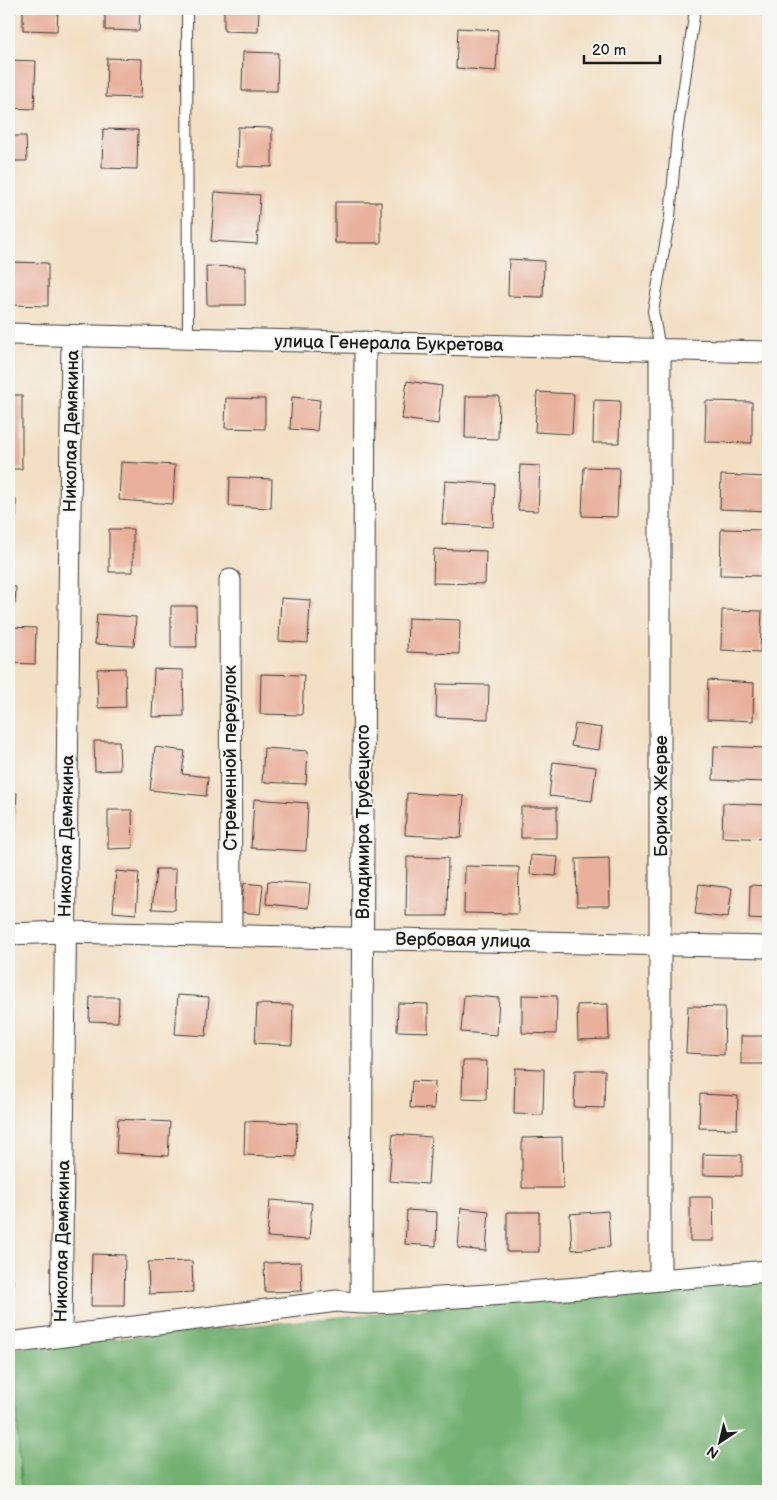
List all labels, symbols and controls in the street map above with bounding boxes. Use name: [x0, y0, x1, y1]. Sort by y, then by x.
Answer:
scale bar: [584, 32, 661, 64]
text: 20 m: [592, 41, 626, 60]
street label: улица Генерала Букретова: [274, 331, 504, 356]
street label: Николая Демякина: [60, 349, 83, 513]
street label: Стременной переулок: [220, 665, 241, 851]
street label: Владимира Трубецкого: [353, 725, 374, 919]
street label: Бориса Жерве: [651, 735, 672, 857]
street label: Николая Демякина: [55, 754, 78, 918]
street label: Вербовая улица: [395, 929, 531, 952]
street label: Николая Демякина: [51, 1159, 74, 1323]
north arrow: [694, 1418, 744, 1468]
text: N: [704, 1442, 722, 1462]

